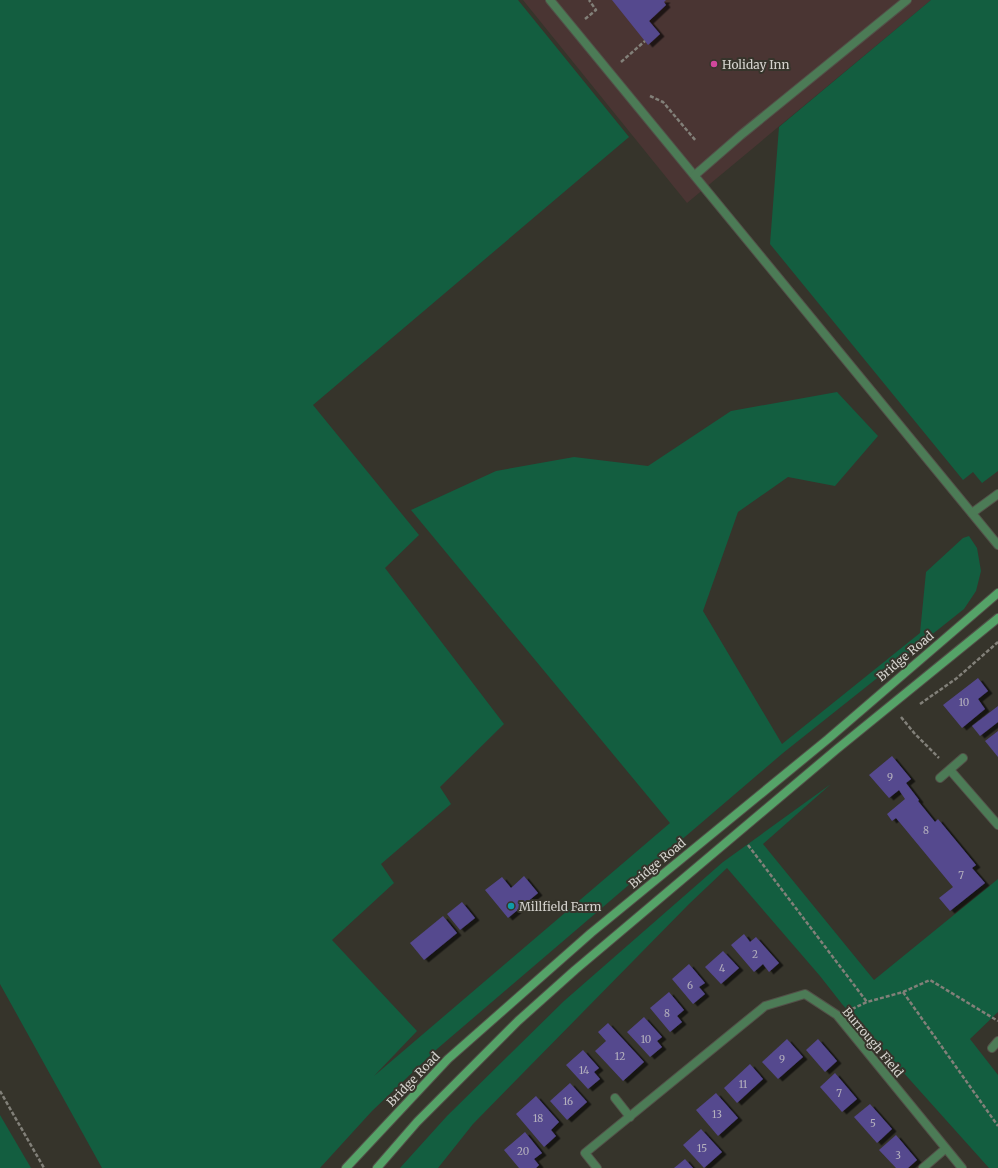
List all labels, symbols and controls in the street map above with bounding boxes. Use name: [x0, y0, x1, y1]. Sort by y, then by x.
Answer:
place label: Holiday Inn: [722, 57, 790, 72]
marker: Holiday Inn: [709, 59, 719, 69]
street label: Bridge Road: [873, 628, 937, 684]
house number: 10: [959, 696, 969, 709]
house number: 9: [887, 771, 893, 784]
house number: 8: [923, 824, 929, 837]
street label: Bridge Road: [625, 835, 689, 891]
house number: 7: [958, 869, 964, 882]
place label: Millfield Farm: [519, 899, 601, 914]
marker: Millfield Farm: [506, 901, 516, 911]
house number: 2: [752, 948, 758, 961]
house number: 4: [719, 962, 725, 975]
house number: 6: [687, 979, 693, 992]
street label: Burrough Field: [839, 1004, 907, 1080]
house number: 8: [664, 1007, 670, 1020]
house number: 10: [641, 1033, 651, 1046]
street label: Bridge Road: [383, 1049, 443, 1109]
house number: 12: [615, 1050, 625, 1063]
house number: 9: [779, 1053, 785, 1066]
house number: 14: [579, 1064, 589, 1077]
house number: 11: [739, 1078, 748, 1091]
house number: 7: [836, 1087, 842, 1100]
house number: 16: [563, 1095, 573, 1108]
house number: 13: [712, 1108, 722, 1121]
house number: 18: [533, 1112, 543, 1125]
house number: 5: [870, 1117, 876, 1130]
house number: 15: [697, 1142, 707, 1155]
house number: 20: [517, 1145, 529, 1158]
house number: 3: [895, 1149, 901, 1162]

